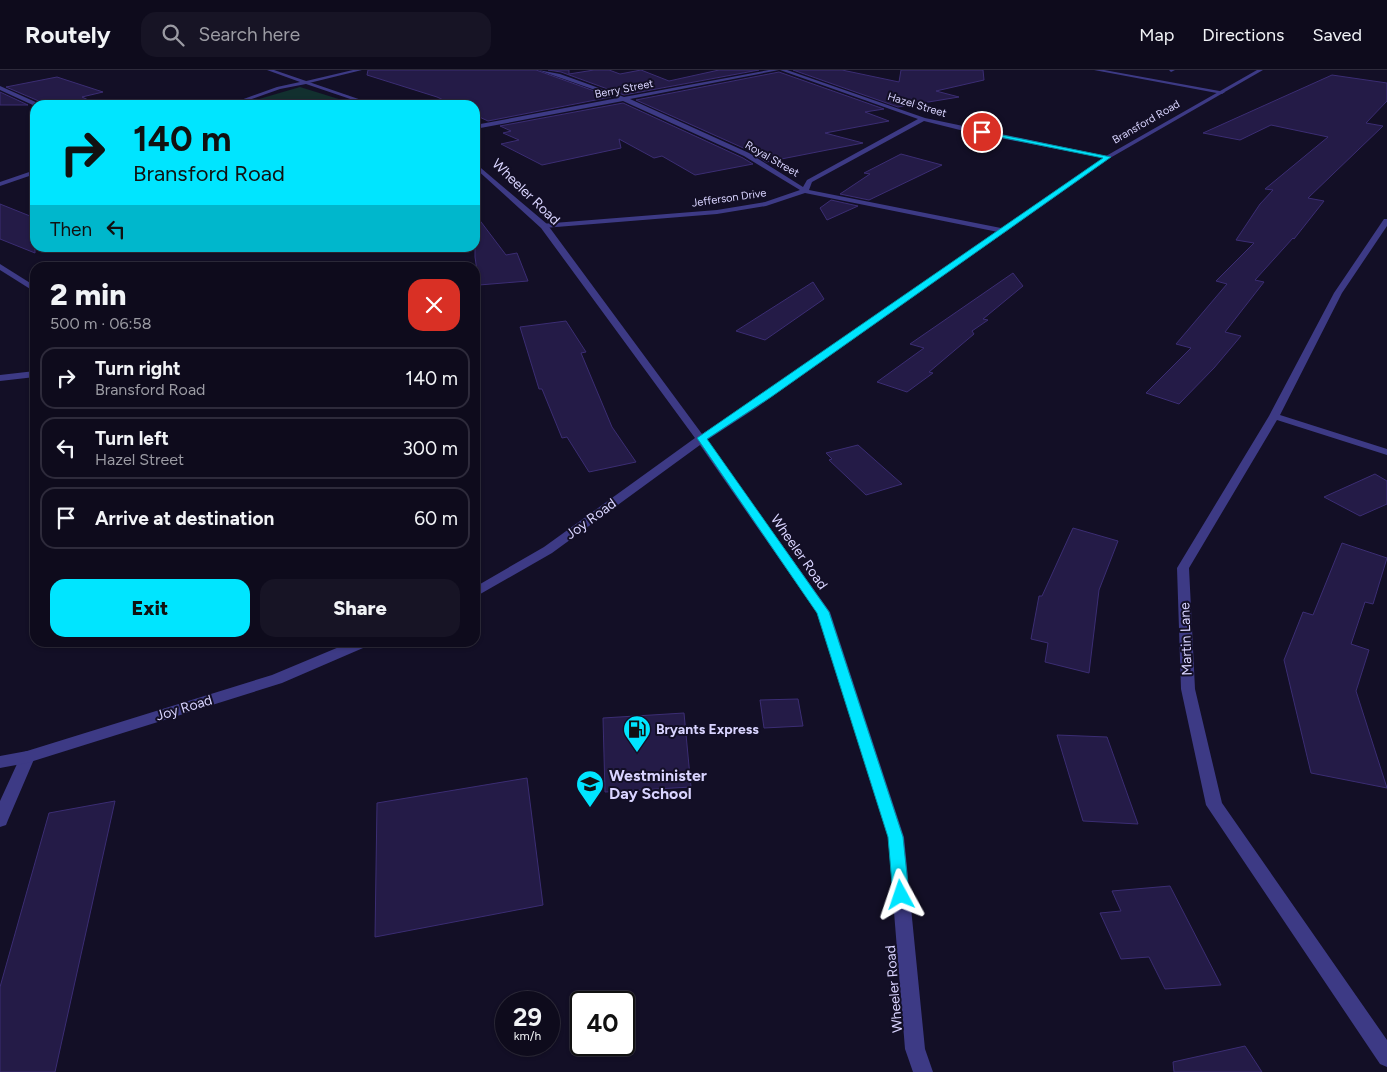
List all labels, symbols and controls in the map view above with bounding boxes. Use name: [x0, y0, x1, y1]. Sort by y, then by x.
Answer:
search box: [141, 12, 491, 57]
text: Routely: [25, 20, 111, 49]
icon: search: [159, 21, 187, 49]
text: Search here: [199, 23, 300, 46]
text: Map: [1139, 24, 1174, 46]
text: Directions: [1202, 24, 1284, 46]
text: Saved: [1312, 24, 1362, 46]
street label: Berry Street: [594, 77, 654, 101]
street label: Hazel Street: [886, 90, 948, 120]
street label: Bransford Road: [1110, 97, 1182, 147]
pin: [961, 111, 1003, 153]
text: 140 m: [133, 118, 231, 160]
icon: arrive: [968, 118, 996, 146]
icon: right: [50, 120, 115, 185]
street label: Royal Street: [743, 138, 801, 180]
street label: Wheeler Road: [489, 155, 563, 229]
text: Bransford Road: [133, 160, 285, 187]
street label: Jefferson Drive: [691, 186, 767, 210]
icon: left: [102, 215, 130, 243]
text: Then: [50, 218, 92, 241]
text: 2 min: [50, 276, 127, 313]
button: close: [408, 279, 460, 331]
text: 500 m · 06:58: [50, 314, 152, 333]
text: Turn right: [95, 357, 181, 380]
icon: right: [52, 364, 80, 392]
text: 140 m: [405, 367, 458, 390]
text: Bransford Road: [95, 380, 205, 399]
text: Turn left: [95, 427, 169, 450]
icon: left: [52, 434, 80, 462]
text: 300 m: [402, 437, 458, 460]
text: Hazel Street: [95, 450, 184, 469]
street label: Joy Road: [562, 495, 620, 543]
icon: arrive: [52, 504, 80, 532]
text: Arrive at destination: [95, 507, 274, 530]
text: 60 m: [414, 507, 458, 530]
street label: Wheeler Road: [767, 511, 831, 593]
button: Exit: [50, 579, 250, 637]
button: Share: [260, 579, 460, 637]
street label: Martin Lane: [1176, 602, 1196, 676]
street label: Joy Road: [154, 691, 214, 725]
fuel station icon: Bryants Express: [622, 714, 652, 753]
place label: Bryants Express: [656, 721, 759, 738]
place label: Westminister Day School: [609, 766, 707, 803]
school or university icon: Westminister Day School: [575, 769, 605, 808]
position arrow: [874, 868, 926, 920]
street label: Wheeler Road: [882, 945, 906, 1033]
speed limit sign: 40: [570, 991, 635, 1056]
text: 29: [513, 1002, 542, 1032]
text: km/h: [514, 1029, 541, 1043]

